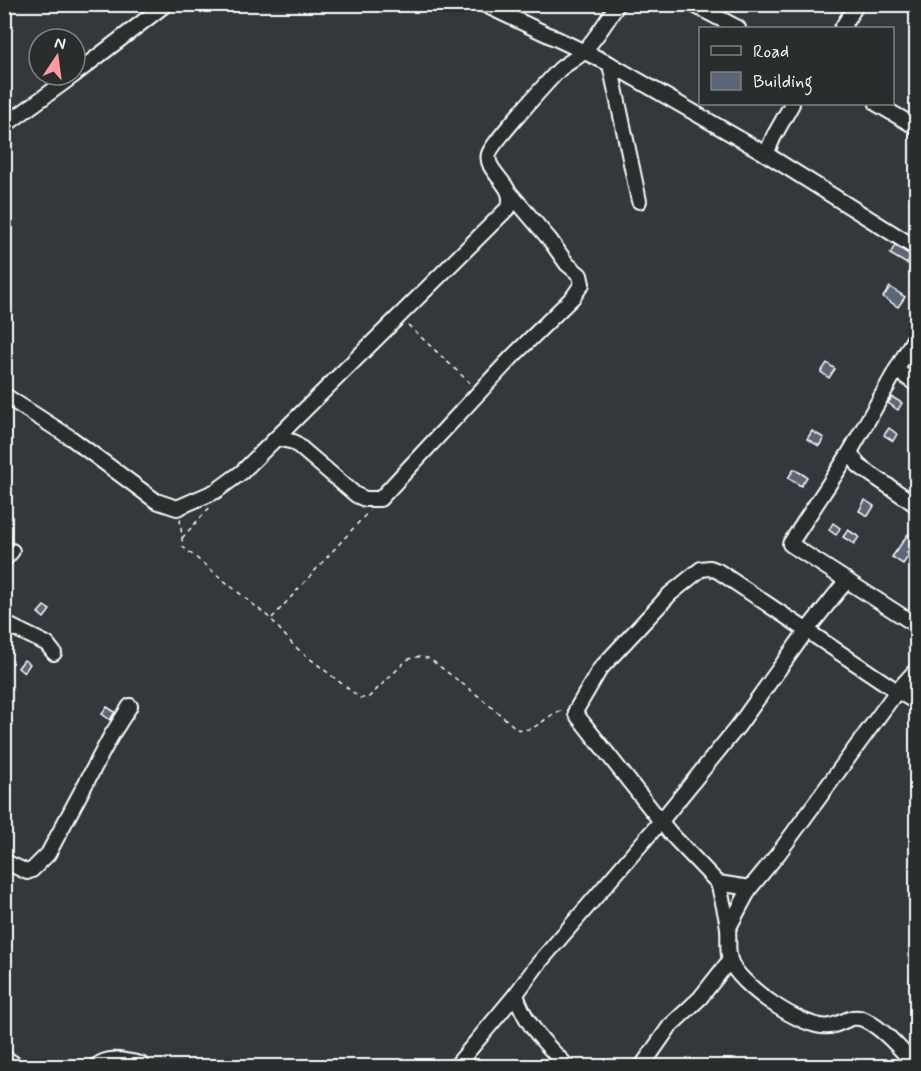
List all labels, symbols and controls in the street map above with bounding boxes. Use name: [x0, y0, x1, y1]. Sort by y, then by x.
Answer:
north arrow: [27, 27, 87, 87]
legend: [699, 27, 894, 105]
text: N: [52, 32, 68, 55]
text: Road: [753, 40, 789, 64]
text: Building: [753, 70, 813, 96]

